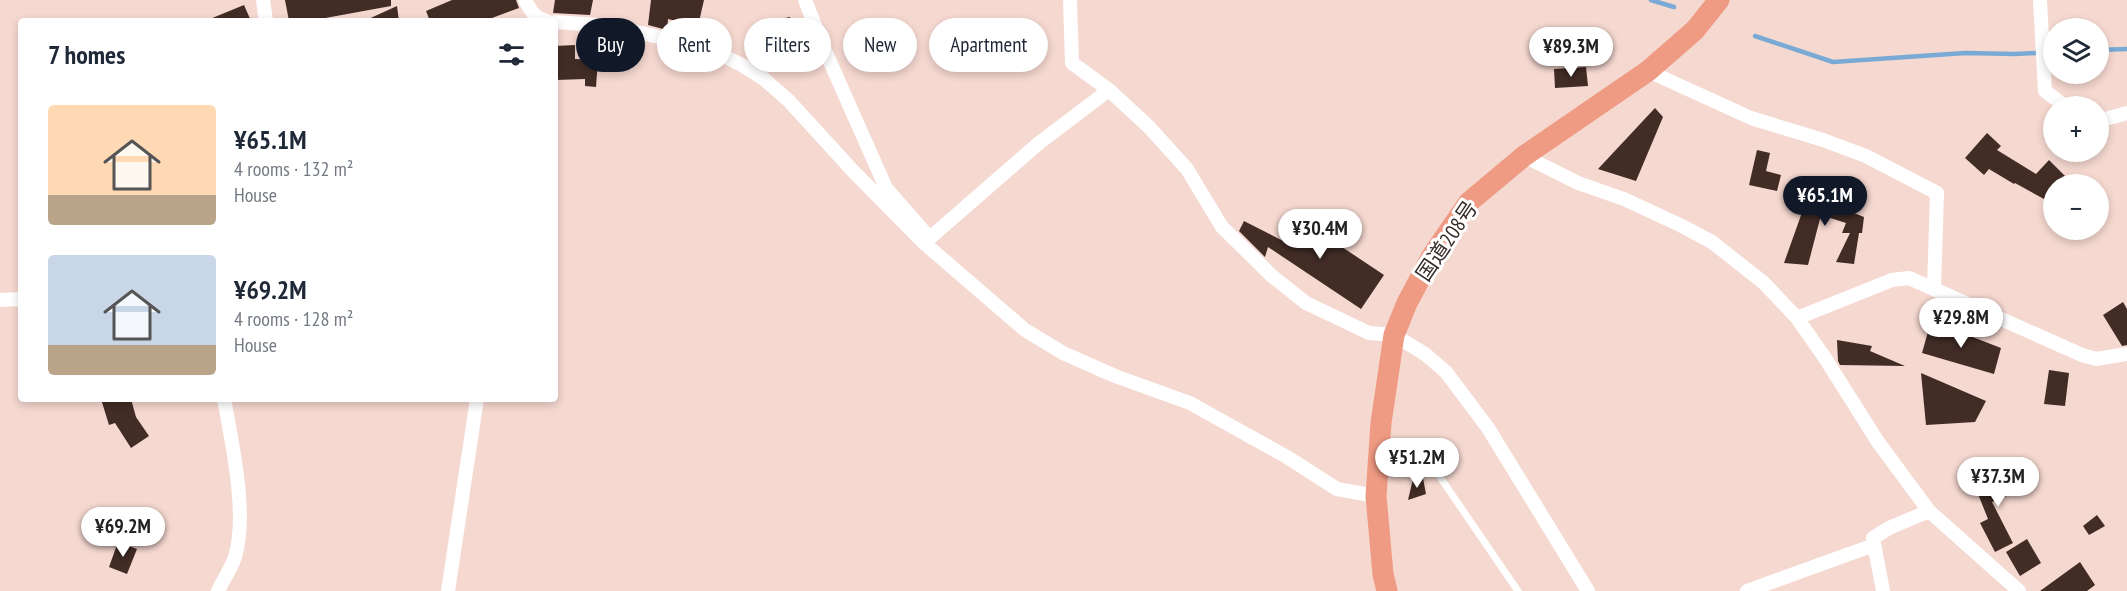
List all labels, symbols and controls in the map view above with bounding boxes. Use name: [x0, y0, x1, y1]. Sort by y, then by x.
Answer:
chip: Buy: [576, 18, 645, 72]
chip: Rent: [657, 18, 732, 72]
chip: Filters: [744, 18, 831, 72]
chip: New: [843, 18, 917, 72]
chip: Apartment: [929, 18, 1048, 72]
map controls: [2043, 18, 2109, 240]
button: layers: [2043, 18, 2109, 84]
pin: ¥89.3M: [1522, 27, 1620, 78]
text: ¥89.3M: [1543, 33, 1599, 59]
text: 7 homes: [48, 38, 125, 71]
icon: filters: [495, 38, 528, 71]
button: +: [2043, 96, 2109, 162]
text: ¥65.1M: [234, 123, 307, 156]
icon: home: [96, 129, 168, 201]
text: 4 rooms · 132 m²: [234, 156, 353, 182]
button: −: [2043, 174, 2109, 240]
pin: ¥65.1M: [1776, 176, 1874, 227]
text: House: [234, 182, 277, 208]
text: ¥65.1M: [1797, 182, 1853, 208]
street label: 国道208号: [1410, 195, 1483, 286]
pin: ¥30.4M: [1271, 209, 1369, 260]
text: ¥30.4M: [1292, 215, 1348, 241]
text: ¥69.2M: [234, 273, 307, 306]
icon: home: [96, 279, 168, 351]
pin: ¥29.8M: [1912, 298, 2010, 349]
text: ¥29.8M: [1933, 304, 1989, 330]
text: 4 rooms · 128 m²: [234, 306, 353, 332]
text: House: [234, 332, 277, 358]
pin: ¥51.2M: [1368, 438, 1466, 489]
text: ¥51.2M: [1389, 444, 1445, 470]
pin: ¥37.3M: [1949, 457, 2047, 508]
text: ¥37.3M: [1971, 463, 2025, 489]
pin: ¥69.2M: [74, 507, 172, 558]
text: ¥69.2M: [95, 513, 151, 539]

